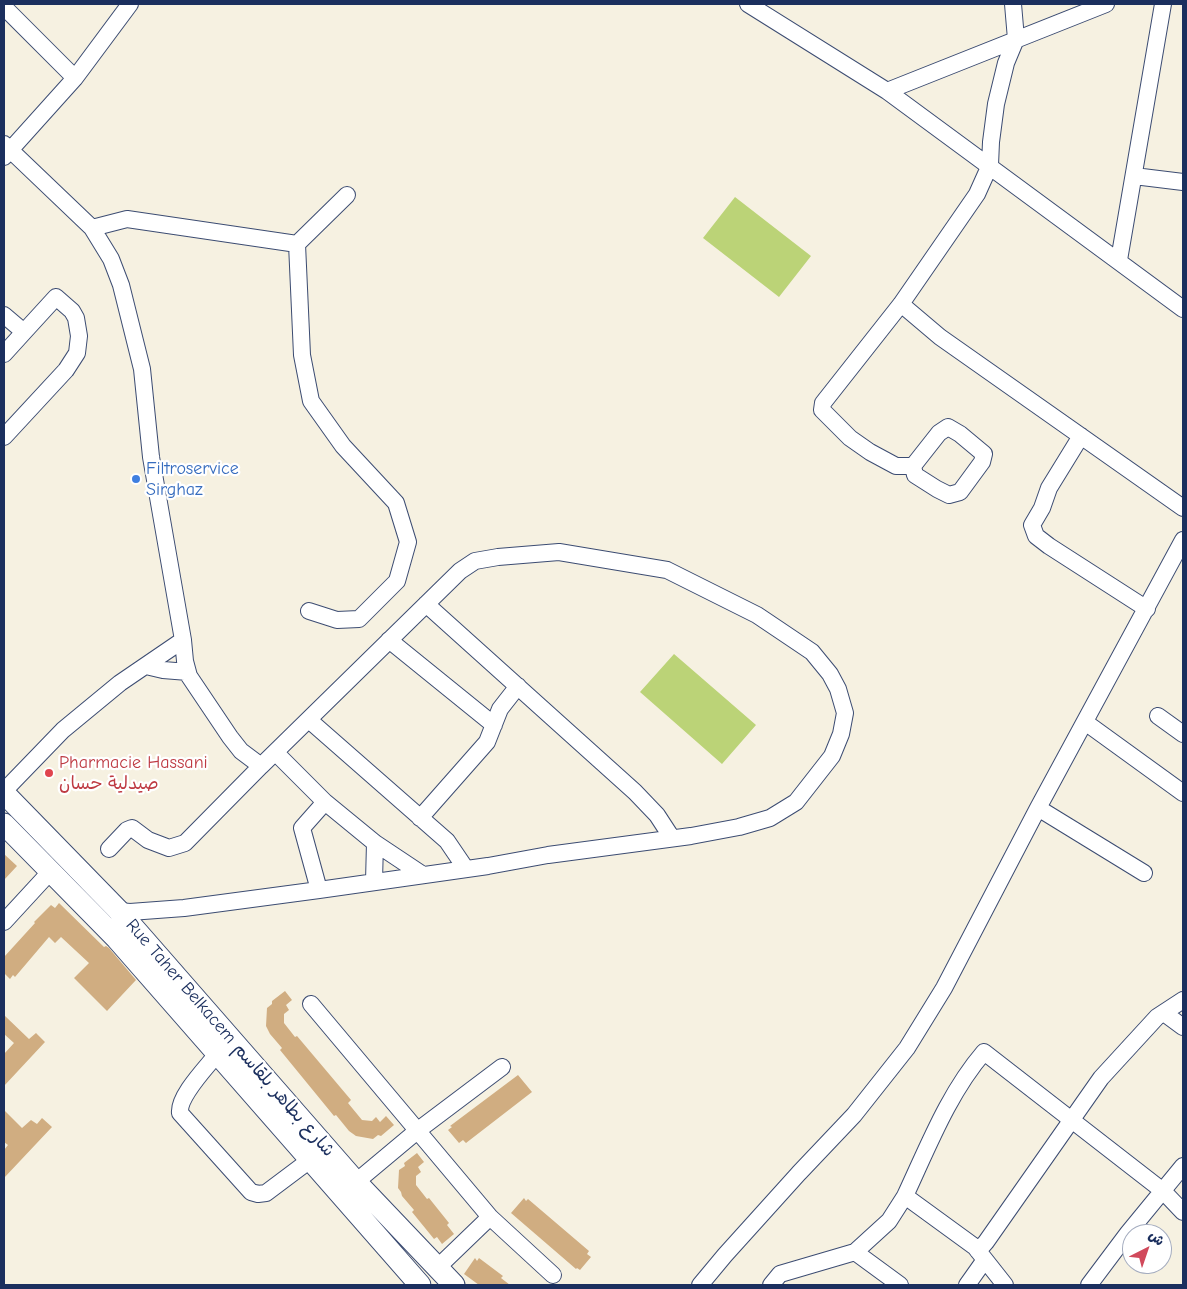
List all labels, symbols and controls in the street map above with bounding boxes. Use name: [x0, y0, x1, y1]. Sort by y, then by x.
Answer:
place label: Filtroservice Sirghaz: [146, 458, 239, 500]
marker: Filtroservice Sirghaz: [130, 473, 142, 485]
place label: Pharmacie Hassani صيدلية حسان: [59, 752, 208, 794]
marker: Pharmacie Hassani صيدلية حسان: [43, 767, 55, 779]
street label: Rue Taher Belkacem شارع بطاهر بلقاسم: [121, 915, 339, 1161]
north arrow: [1122, 1224, 1172, 1274]
text: ش: [1145, 1227, 1168, 1250]

